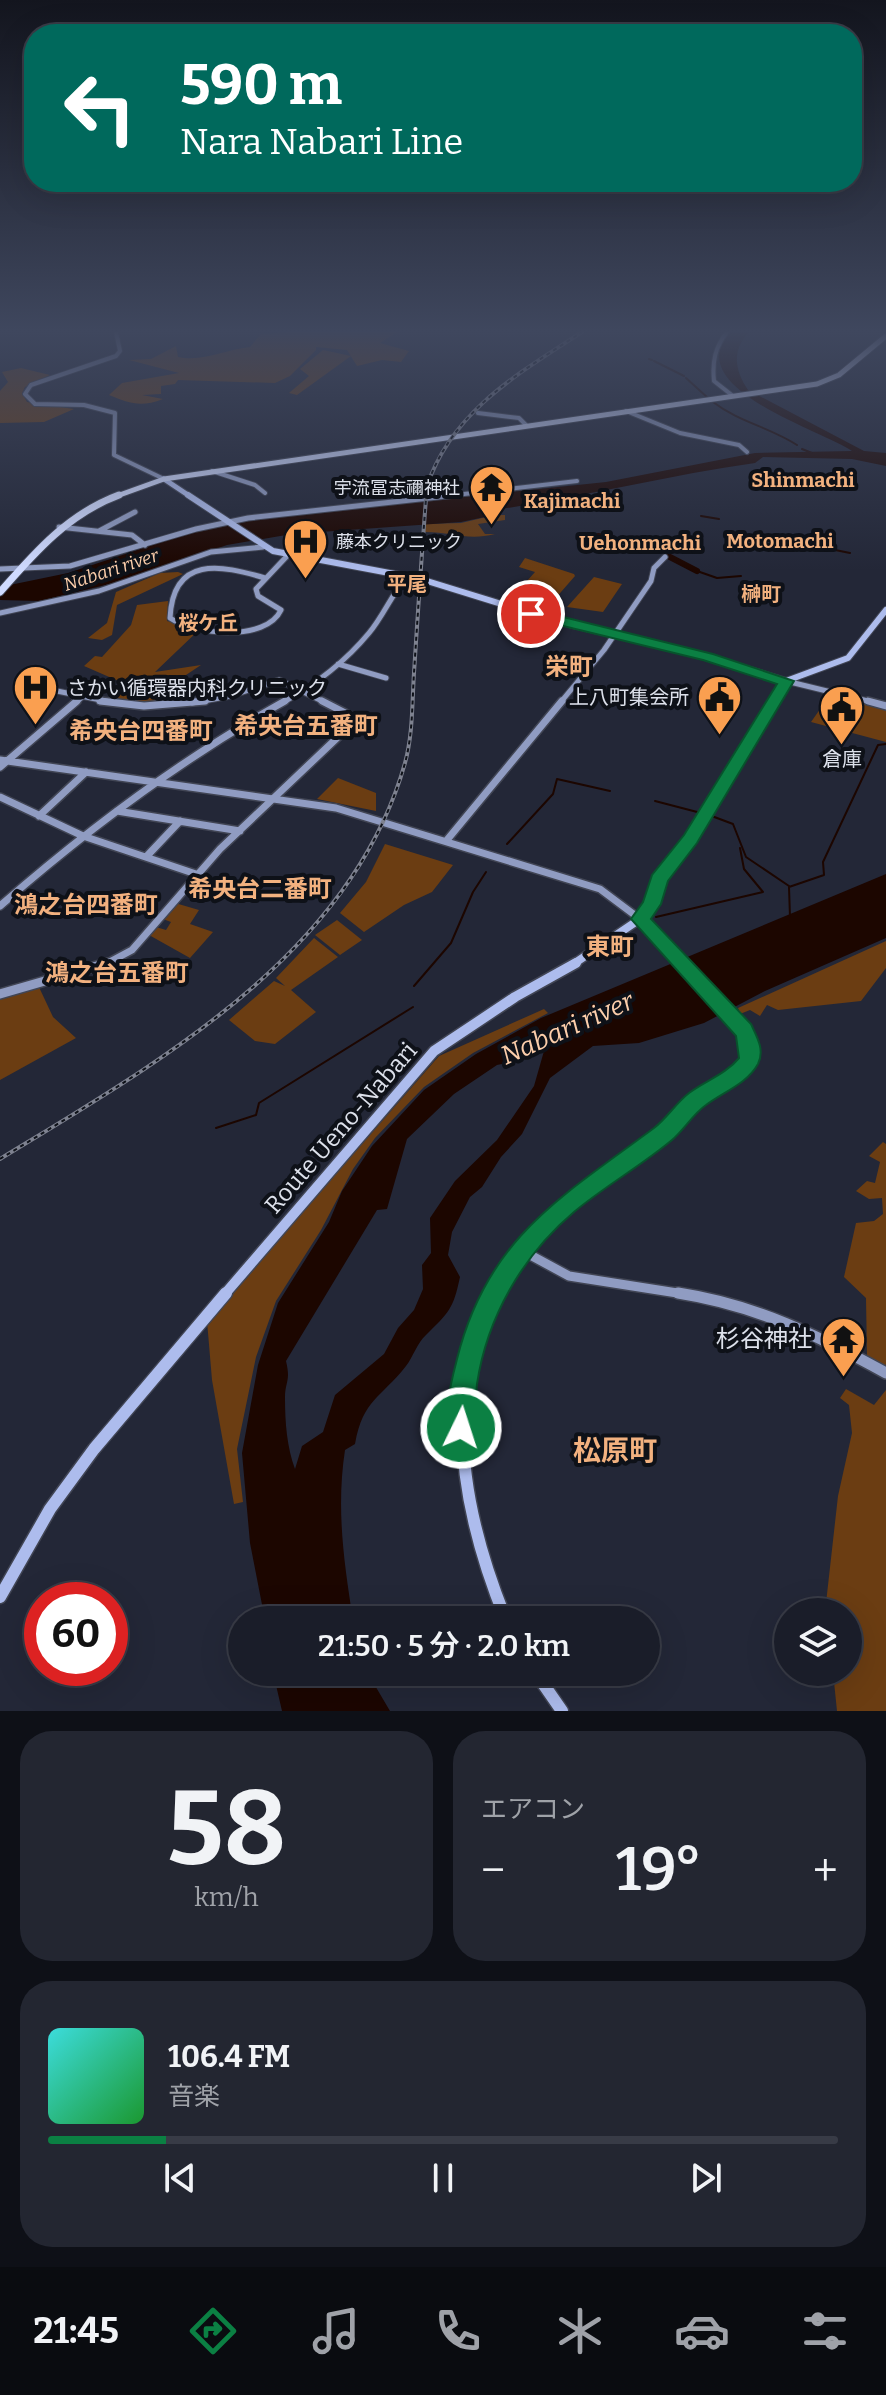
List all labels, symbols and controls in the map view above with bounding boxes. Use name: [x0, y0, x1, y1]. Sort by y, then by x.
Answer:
text: 590 m: [180, 52, 342, 119]
icon: left: [48, 56, 152, 160]
text: Nara Nabari Line: [180, 120, 463, 164]
temple icon: 宇流冨志禰神社: [467, 464, 515, 527]
district label: Shinmachi: [751, 468, 855, 492]
place label: 宇流冨志禰神社: [334, 477, 460, 499]
district label: Kajimachi: [524, 489, 621, 513]
hospital icon: 藤本クリニック: [281, 518, 329, 581]
district label: Motomachi: [726, 529, 834, 553]
place label: 藤本クリニック: [336, 531, 462, 553]
district label: Uehonmachi: [579, 531, 702, 555]
water label: Nabari river: [61, 544, 162, 596]
district label: 平尾: [387, 572, 427, 596]
pin: [497, 580, 565, 648]
district label: 榊町: [741, 582, 781, 606]
icon: arrive: [509, 592, 553, 636]
district label: 桜ケ丘: [178, 611, 238, 635]
district label: 栄町: [545, 653, 593, 681]
hospital icon: さかい循環器内科クリニック: [12, 664, 60, 727]
public building icon: 上八町集会所: [696, 673, 744, 736]
place label: さかい循環器内科クリニック: [67, 676, 327, 700]
public building icon: 倉庫: [818, 683, 866, 746]
place label: 上八町集会所: [569, 685, 689, 709]
district label: 希央台五番町: [234, 712, 378, 740]
district label: 希央台四番町: [69, 717, 213, 745]
place label: 倉庫: [822, 747, 862, 771]
district label: 希央台二番町: [188, 875, 332, 903]
district label: 鴻之台四番町: [14, 891, 158, 919]
district label: 東町: [586, 933, 634, 961]
district label: 鴻之台五番町: [45, 959, 189, 987]
water label: Nabari river: [496, 985, 640, 1071]
street label: Route Ueno-Nabari: [259, 1037, 423, 1219]
temple icon: 杉谷神社: [819, 1315, 867, 1378]
place label: 杉谷神社: [716, 1325, 812, 1353]
position arrow: [419, 1386, 503, 1470]
district label: 松原町: [573, 1434, 657, 1467]
speed limit sign: 60: [24, 1582, 128, 1686]
map controls: [774, 1598, 862, 1686]
button: layers: [774, 1598, 862, 1686]
text: 21:50 · 5 分 · 2.0 km: [318, 1628, 570, 1664]
text: 58: [167, 1767, 286, 1892]
text: エアコン: [481, 1794, 585, 1825]
text: 19°: [616, 1834, 702, 1906]
text: −: [481, 1844, 505, 1897]
text: +: [813, 1844, 838, 1897]
text: km/h: [194, 1882, 259, 1913]
text: 106.4 FM: [168, 2039, 290, 2075]
text: 音楽: [168, 2081, 220, 2112]
icon: previous: [158, 2156, 202, 2200]
icon: pause: [421, 2156, 465, 2200]
icon: next: [684, 2156, 728, 2200]
icon: directions: [185, 2303, 241, 2359]
icon: music: [308, 2303, 364, 2359]
icon: phone: [430, 2303, 486, 2359]
icon: climate: [552, 2303, 608, 2359]
icon: car: [674, 2303, 730, 2359]
icon: filters: [797, 2303, 853, 2359]
text: 21:45: [33, 2309, 119, 2353]

